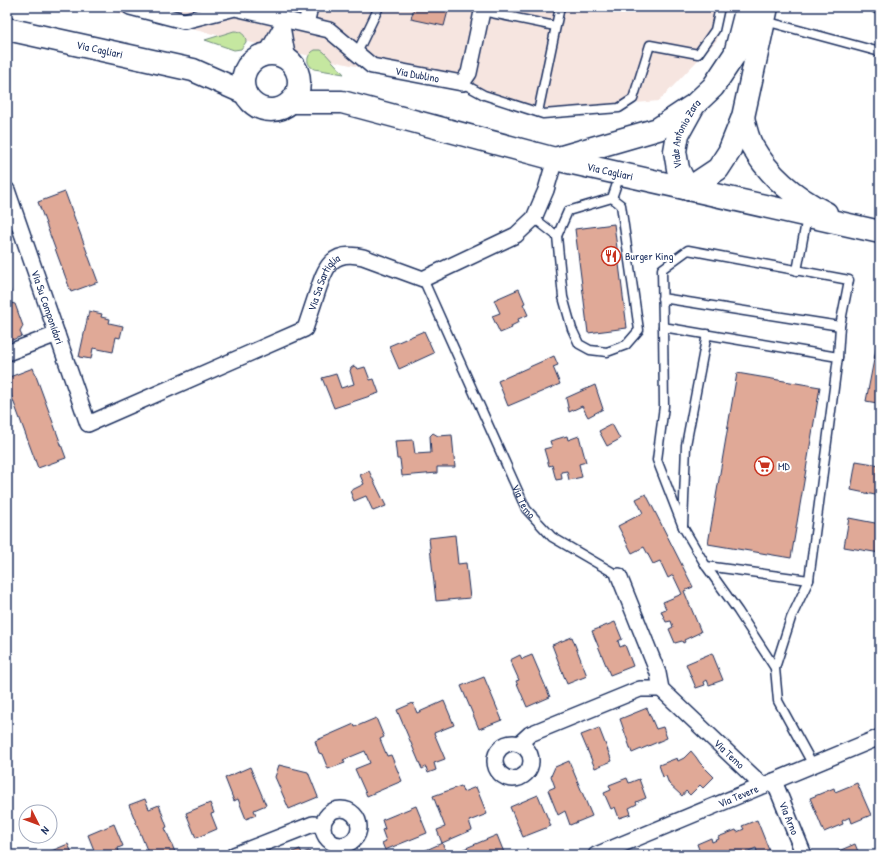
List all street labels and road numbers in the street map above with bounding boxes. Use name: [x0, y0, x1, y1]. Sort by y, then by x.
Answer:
street label: Via Cagliari: [75, 38, 124, 61]
street label: Via Dublino: [394, 64, 441, 86]
street label: Viale Antonio Zara: [668, 95, 704, 170]
street label: Via Cagliari: [586, 159, 635, 183]
street label: Via Sa Sartiglia: [305, 250, 343, 313]
street label: Via Su Componidori: [28, 268, 67, 346]
street label: Via Temo: [509, 482, 539, 522]
street label: Via Temo: [711, 736, 748, 772]
street label: Via Tevere: [716, 781, 761, 811]
street label: Via Arno: [776, 799, 802, 837]

